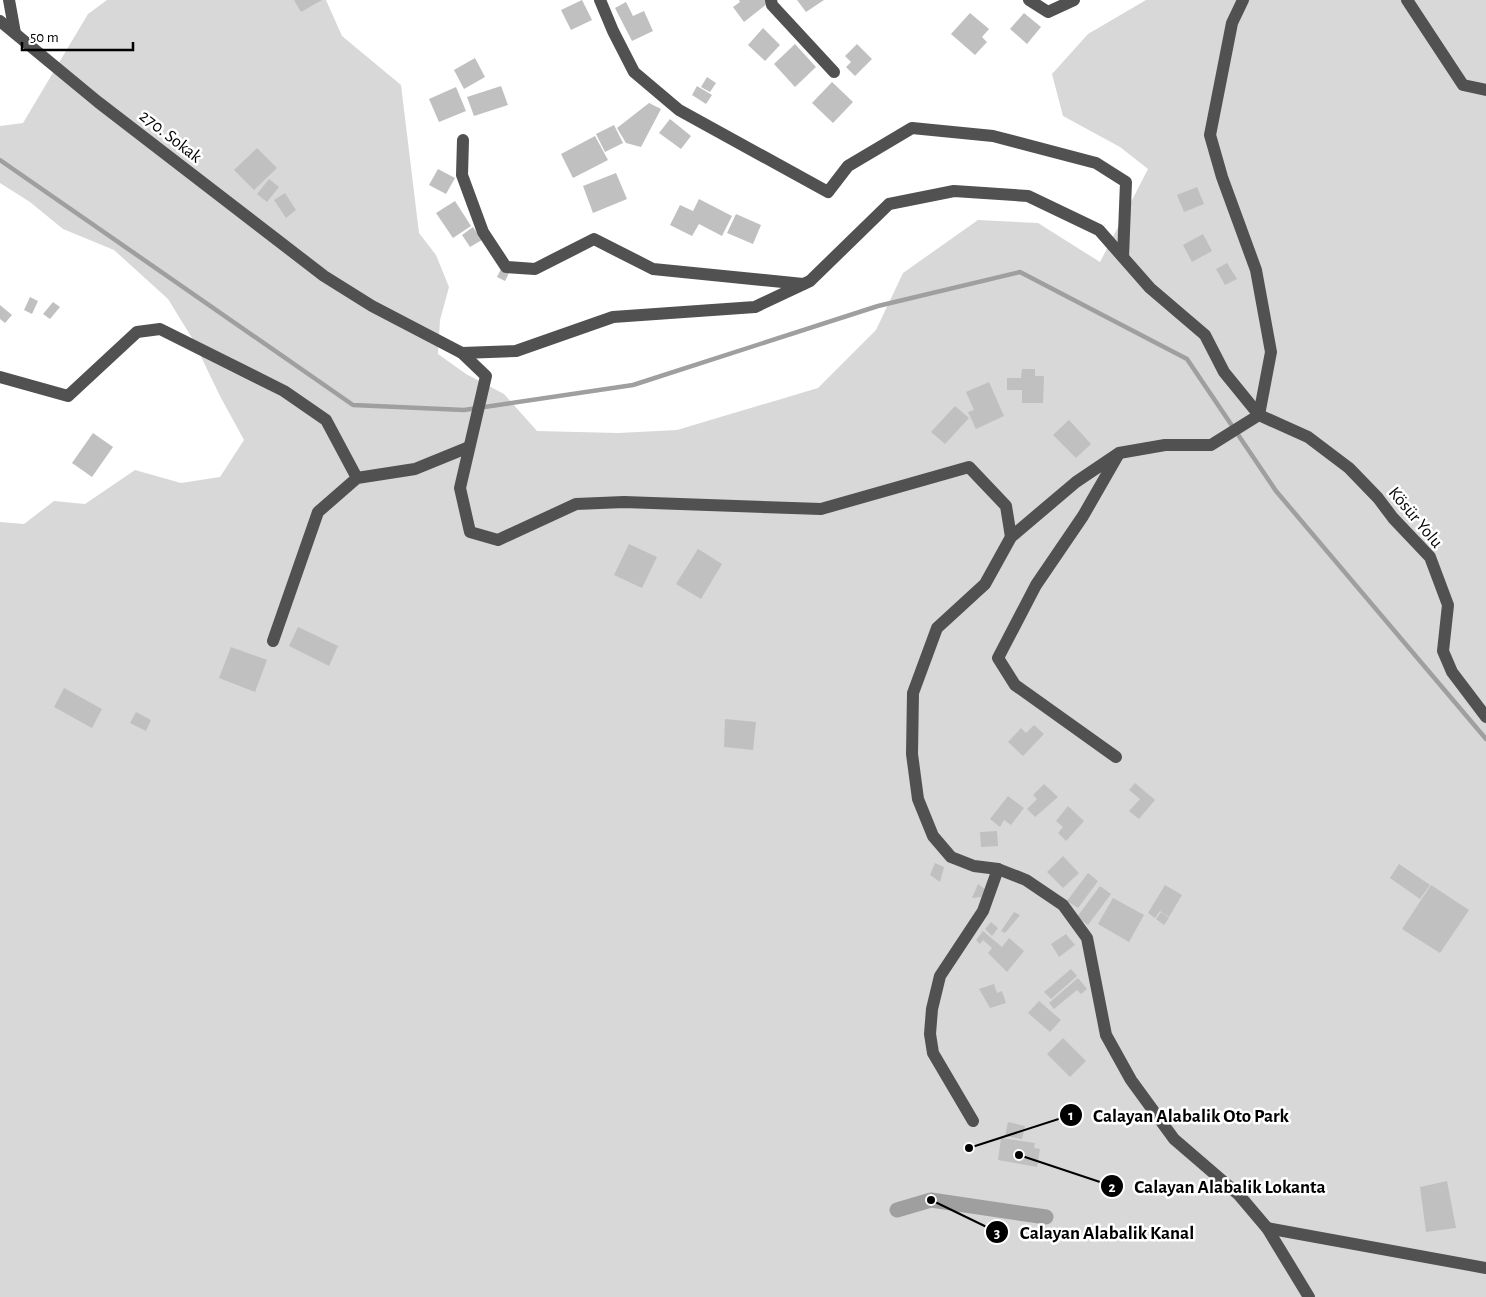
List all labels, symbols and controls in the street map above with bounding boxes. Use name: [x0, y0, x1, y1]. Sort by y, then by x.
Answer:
scale bar: [22, 20, 134, 52]
text: 50 m: [30, 30, 59, 45]
street label: 270. Sokak: [136, 107, 206, 167]
street label: Kösür Yolu: [1385, 484, 1446, 552]
callout: Calayan Alabalik Oto Park: [1058, 1098, 1299, 1132]
text: Calayan Alabalik Oto Park: [1093, 1107, 1290, 1126]
text: 1: [1068, 1108, 1074, 1123]
callout: Calayan Alabalik Lokanta: [1100, 1169, 1336, 1203]
text: Calayan Alabalik Lokanta: [1134, 1178, 1326, 1197]
text: 2: [1108, 1180, 1116, 1195]
callout: Calayan Alabalik Kanal: [985, 1215, 1204, 1249]
text: Calayan Alabalik Kanal: [1020, 1224, 1194, 1243]
text: 3: [994, 1226, 1000, 1241]

